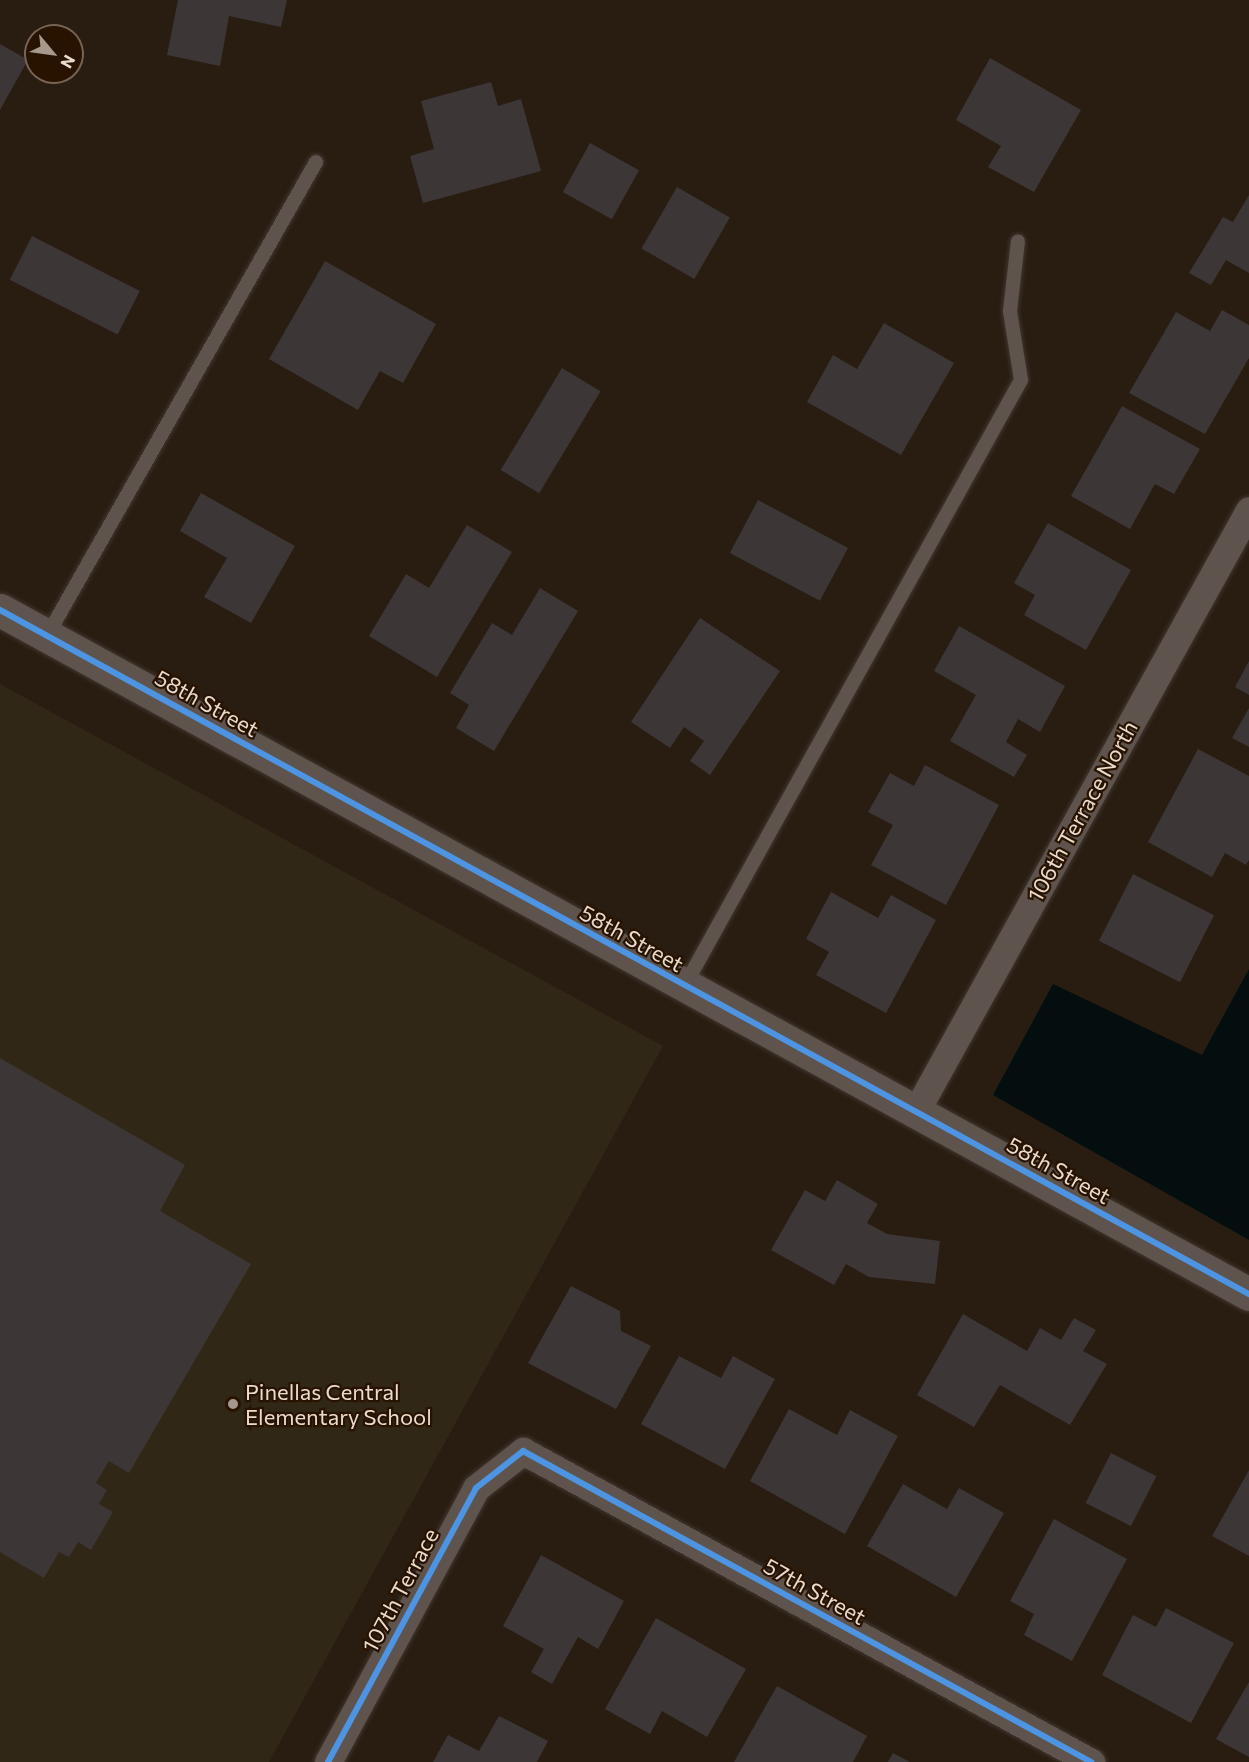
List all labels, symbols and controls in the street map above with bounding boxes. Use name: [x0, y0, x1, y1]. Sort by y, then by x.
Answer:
north arrow: [24, 24, 84, 84]
text: N: [57, 52, 80, 72]
street label: 58th Street: [151, 664, 263, 742]
street label: 106th Terrace North: [1021, 716, 1143, 906]
street label: 58th Street: [576, 899, 688, 977]
street label: 58th Street: [1003, 1131, 1115, 1209]
place label: Pinellas Central Elementary School: [245, 1378, 432, 1430]
marker: Pinellas Central Elementary School: [226, 1397, 240, 1411]
street label: 107th Terrace: [356, 1524, 444, 1656]
street label: 57th Street: [760, 1552, 870, 1630]

